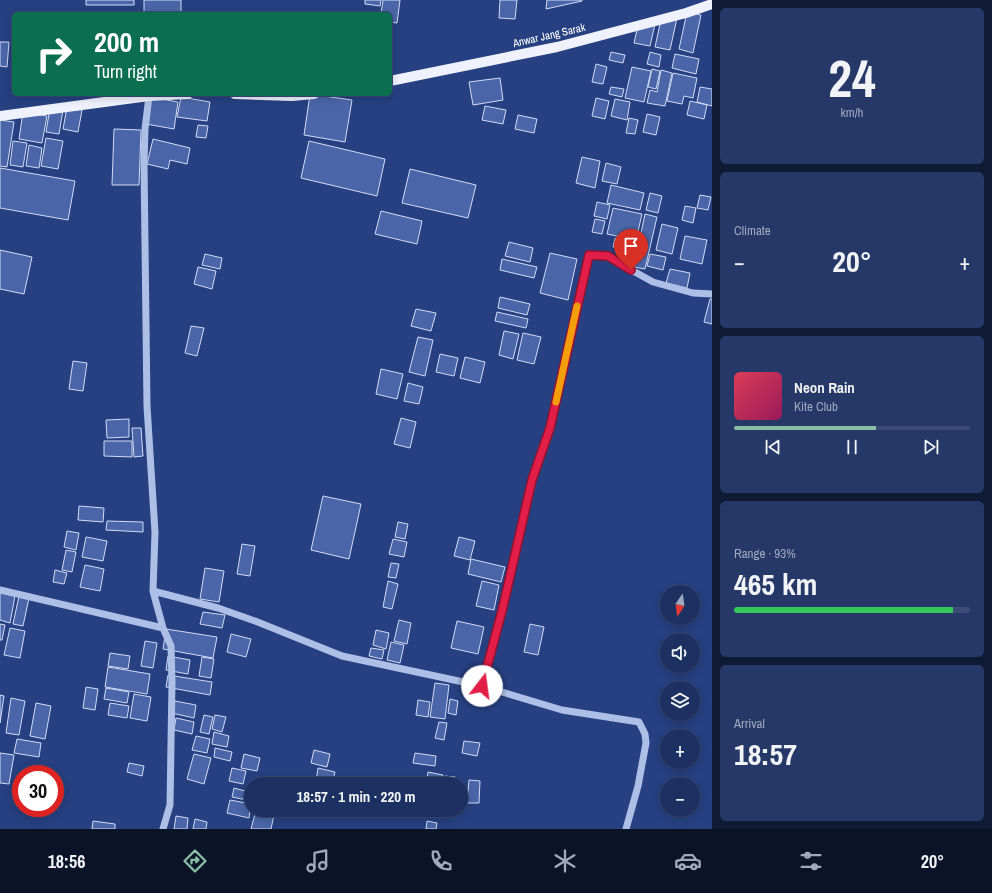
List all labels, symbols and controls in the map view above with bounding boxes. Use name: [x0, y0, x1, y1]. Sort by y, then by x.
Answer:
street label: Anwar Jang Sarak: [511, 20, 587, 50]
text: 200 m: [94, 23, 159, 61]
icon: right: [28, 28, 80, 80]
text: 24: [828, 43, 876, 113]
text: Turn right: [94, 59, 157, 84]
text: km/h: [840, 104, 864, 121]
text: Climate: [734, 222, 771, 239]
pin: [614, 229, 648, 270]
icon: arrive: [620, 235, 642, 257]
text: 20°: [832, 241, 872, 281]
text: −: [734, 247, 745, 277]
text: +: [959, 247, 970, 277]
text: Neon Rain: [794, 377, 855, 398]
text: Kite Club: [794, 398, 838, 415]
icon: previous: [762, 436, 784, 458]
icon: pause: [841, 436, 863, 458]
icon: next: [920, 436, 942, 458]
text: Range · 93%: [734, 545, 796, 562]
text: 465 km: [734, 564, 817, 604]
north arrow: [660, 585, 700, 625]
map controls: [660, 585, 700, 817]
button: sound: [660, 633, 700, 673]
position arrow: [461, 665, 503, 707]
button: layers: [660, 681, 700, 721]
text: Arrival: [734, 715, 765, 732]
button: +: [660, 729, 700, 769]
text: 18:57: [734, 734, 797, 774]
speed limit sign: 30: [12, 765, 64, 817]
button: −: [660, 777, 700, 817]
text: 18:57 · 1 min · 220 m: [297, 786, 415, 807]
icon: directions: [181, 847, 209, 875]
icon: music: [304, 847, 332, 875]
icon: phone: [427, 847, 455, 875]
icon: climate: [551, 847, 579, 875]
icon: car: [674, 847, 702, 875]
icon: filters: [797, 847, 825, 875]
text: 18:56: [48, 849, 85, 874]
text: 20°: [921, 849, 944, 874]

